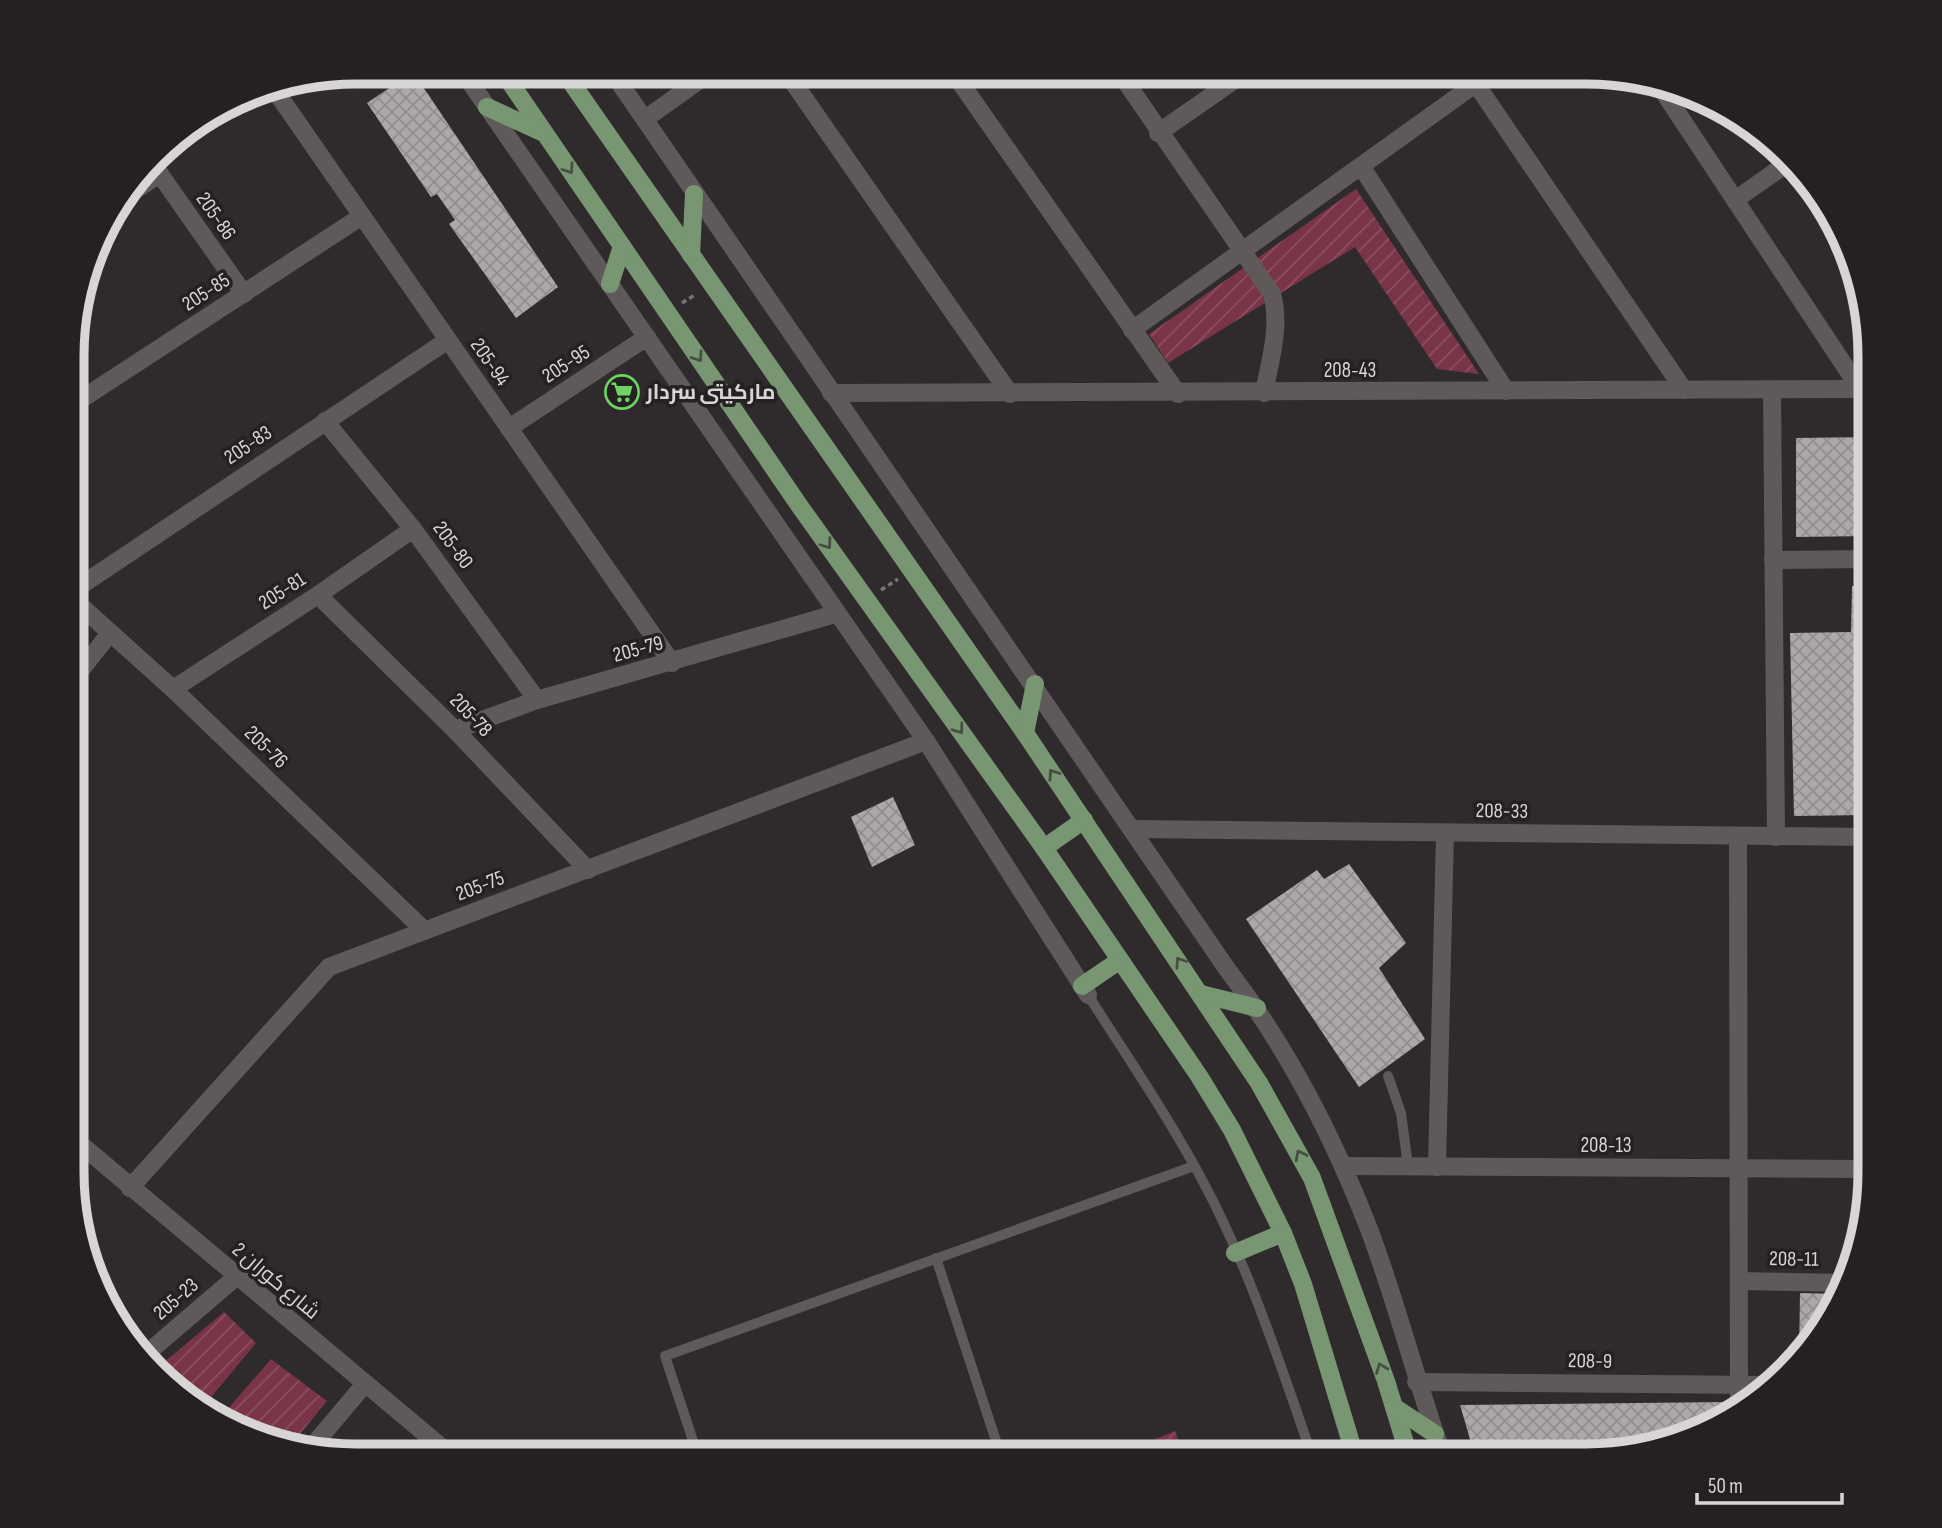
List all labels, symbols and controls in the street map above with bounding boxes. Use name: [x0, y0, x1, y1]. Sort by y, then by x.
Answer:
one-way arrow: [561, 161, 574, 174]
street label: 205-86: [191, 187, 241, 245]
street label: 205-85: [177, 267, 235, 317]
street label: 205-94: [465, 333, 515, 391]
street label: 205-95: [537, 339, 595, 389]
one-way arrow: [690, 349, 702, 362]
street label: 208-43: [1324, 358, 1376, 383]
supermarket icon: ماركيتى سردار: [603, 373, 641, 411]
place label: ماركيتى سردار: [645, 380, 775, 405]
street label: 205-83: [219, 420, 277, 470]
street label: 205-80: [427, 516, 479, 574]
one-way arrow: [819, 536, 831, 549]
street label: 205-81: [254, 566, 311, 615]
street label: 205-79: [610, 630, 666, 668]
street label: 205-78: [444, 688, 498, 742]
street label: 205-76: [239, 720, 293, 774]
one-way arrow: [951, 721, 963, 734]
one-way arrow: [1048, 768, 1061, 781]
street label: 208-33: [1475, 798, 1529, 824]
street label: 205-75: [452, 865, 508, 907]
one-way arrow: [1175, 957, 1188, 970]
street label: 208-13: [1580, 1133, 1632, 1158]
one-way arrow: [1295, 1150, 1309, 1162]
street label: شارع كوران 2: [227, 1237, 325, 1326]
street label: 208-11: [1769, 1246, 1820, 1272]
street label: 205-23: [148, 1273, 204, 1325]
street label: 208-9: [1568, 1348, 1612, 1374]
one-way arrow: [1376, 1362, 1390, 1374]
scale bar: [1697, 1462, 1842, 1506]
text: 50 m: [1708, 1474, 1743, 1499]

